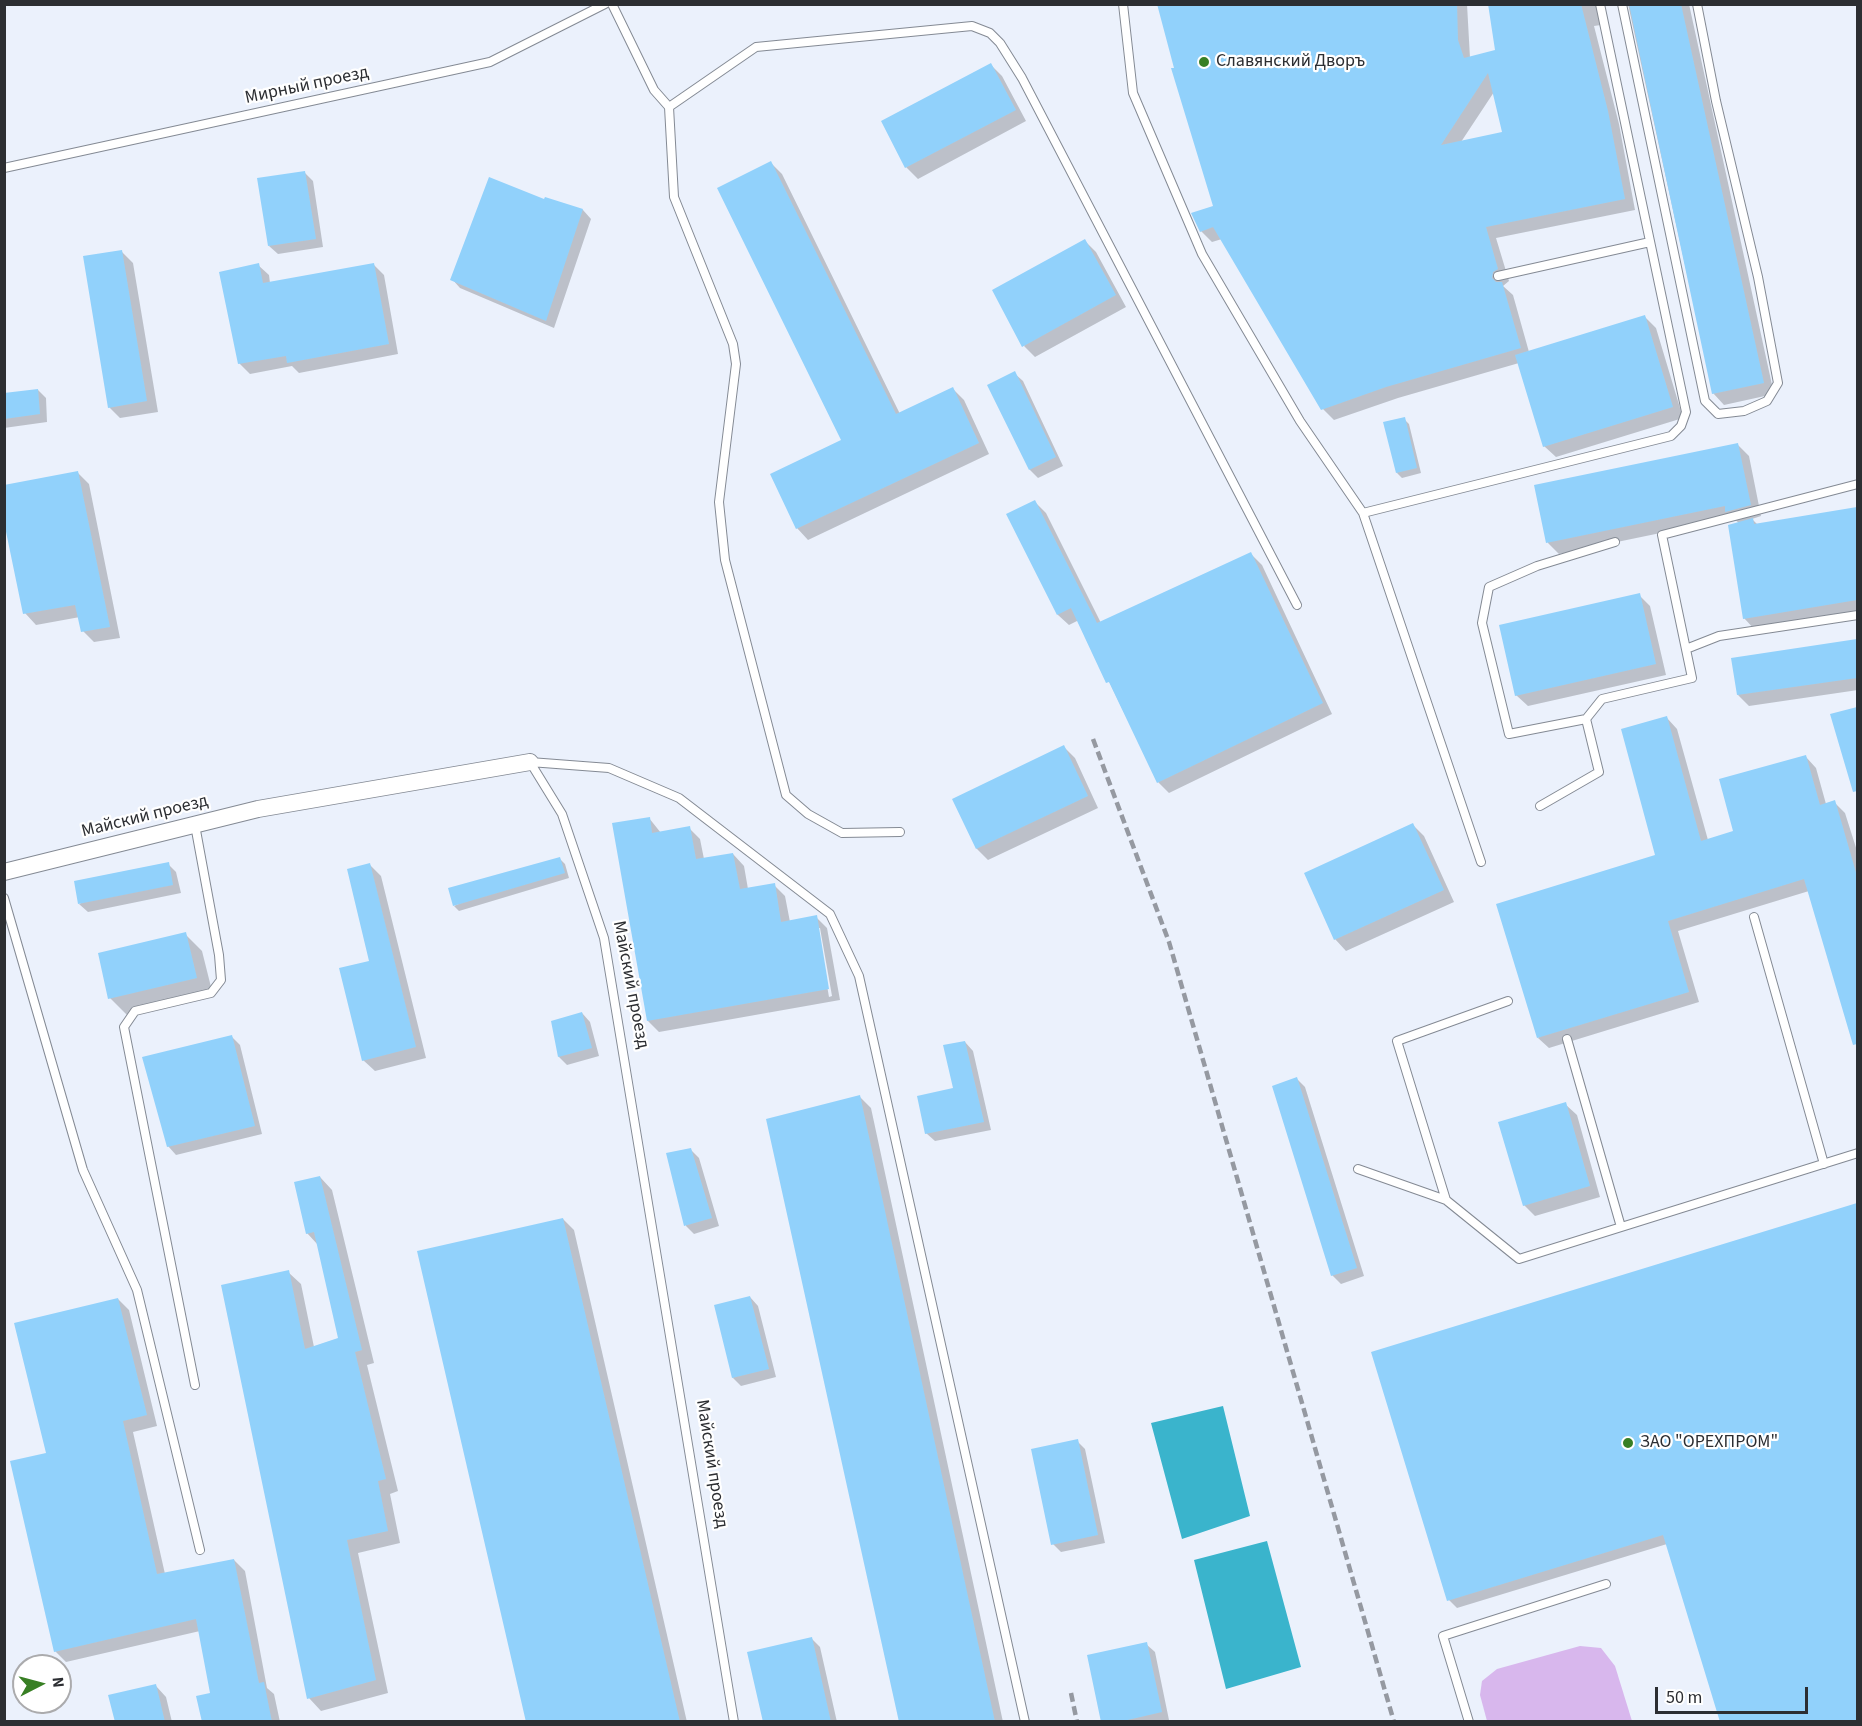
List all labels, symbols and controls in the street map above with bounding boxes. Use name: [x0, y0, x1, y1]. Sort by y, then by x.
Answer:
place label: Cлавянский Дворъ: [1216, 51, 1365, 73]
marker: Cлавянский Дворъ: [1197, 55, 1211, 69]
street label: Мирный проезд: [243, 62, 371, 110]
street label: Майский проезд: [79, 791, 211, 843]
street label: Майский проезд: [607, 919, 653, 1051]
street label: Майский проезд: [690, 1398, 732, 1530]
place label: ЗАО "ОРЕХПРОМ": [1640, 1432, 1778, 1454]
marker: ЗАО "ОРЕХПРОМ": [1621, 1436, 1635, 1450]
north arrow: [12, 1654, 72, 1714]
scale bar: [1658, 1675, 1811, 1713]
text: N: [46, 1676, 69, 1689]
text: 50 m: [1666, 1685, 1702, 1710]

